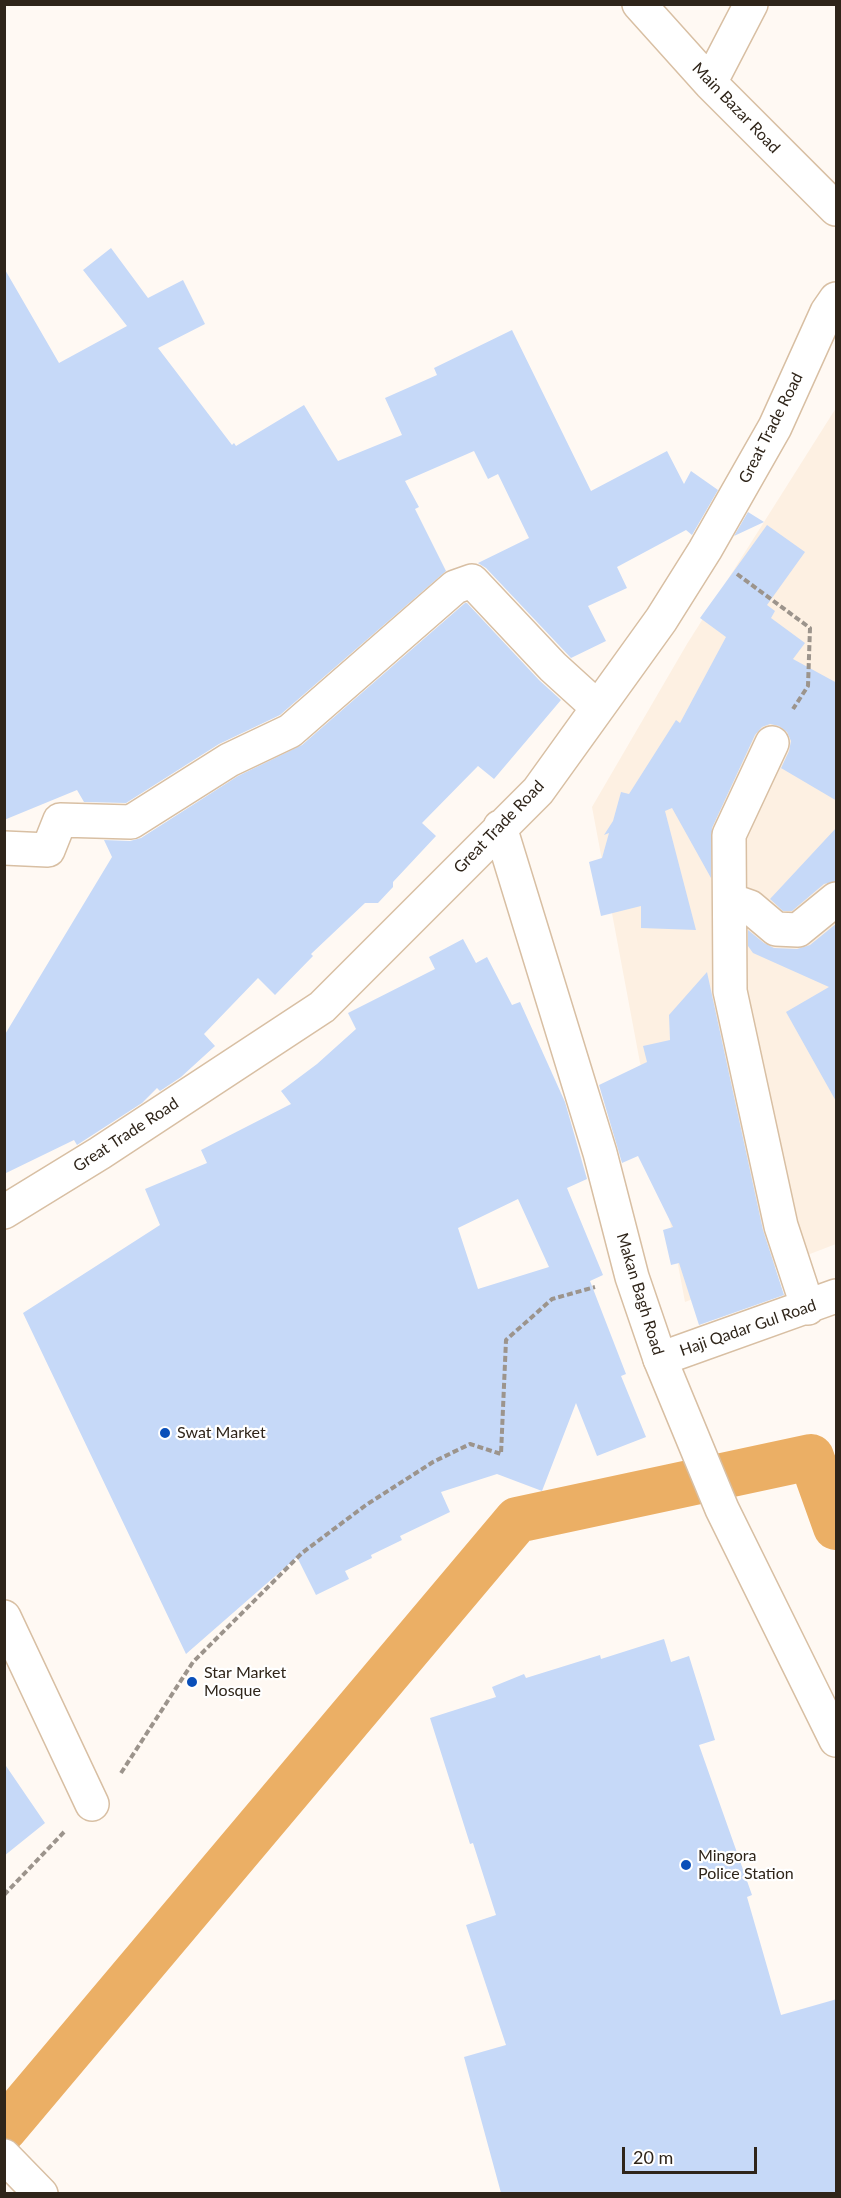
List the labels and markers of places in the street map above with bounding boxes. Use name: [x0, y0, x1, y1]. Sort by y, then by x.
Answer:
place label: Swat Market: [177, 1423, 266, 1443]
marker: Swat Market: [158, 1426, 172, 1440]
place label: Star Market Mosque: [204, 1663, 286, 1701]
marker: Star Market Mosque: [185, 1675, 199, 1689]
place label: Mingora Police Station: [698, 1846, 794, 1884]
marker: Mingora Police Station: [679, 1858, 693, 1872]

